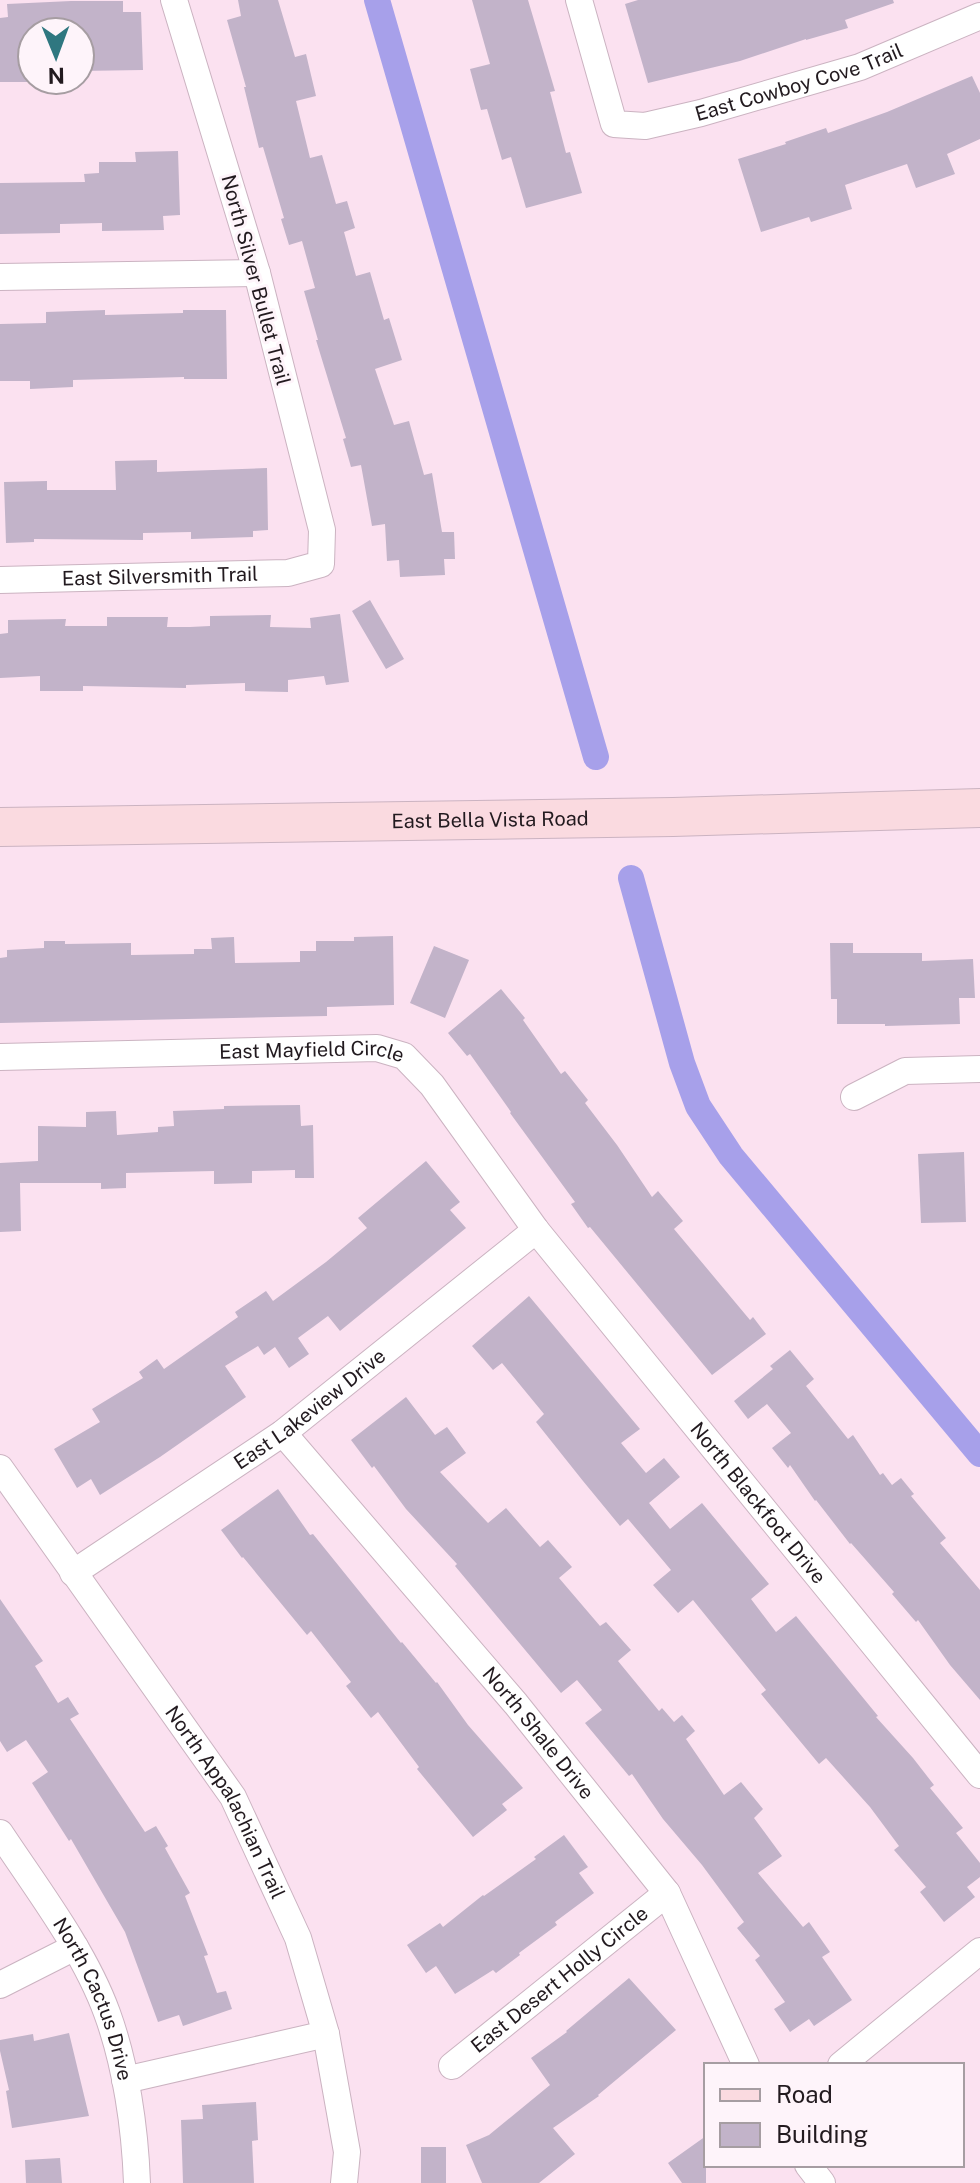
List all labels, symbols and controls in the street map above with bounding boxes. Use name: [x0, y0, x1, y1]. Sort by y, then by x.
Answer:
north arrow: [16, 16, 96, 96]
street label: East Cowboy Cove Trail: [692, 38, 907, 126]
text: N: [48, 63, 65, 89]
street label: North Silver Bullet Trail: [216, 172, 296, 388]
street label: East Silversmith Trail: [61, 562, 258, 590]
street label: East Bella Vista Road: [391, 806, 589, 833]
street label: East Mayfield Circle: [219, 1036, 407, 1067]
street label: East Lakeview Drive: [229, 1344, 390, 1474]
street label: North Blackfoot Drive: [685, 1417, 831, 1588]
street label: North Shale Drive: [477, 1662, 599, 1804]
street label: North Appalachian Trail: [160, 1701, 290, 1903]
street label: East Desert Holly Circle: [466, 1901, 653, 2058]
street label: North Cactus Drive: [48, 1913, 137, 2083]
legend: [704, 2063, 964, 2167]
text: Road: [776, 2080, 833, 2108]
text: Building: [776, 2120, 868, 2148]

